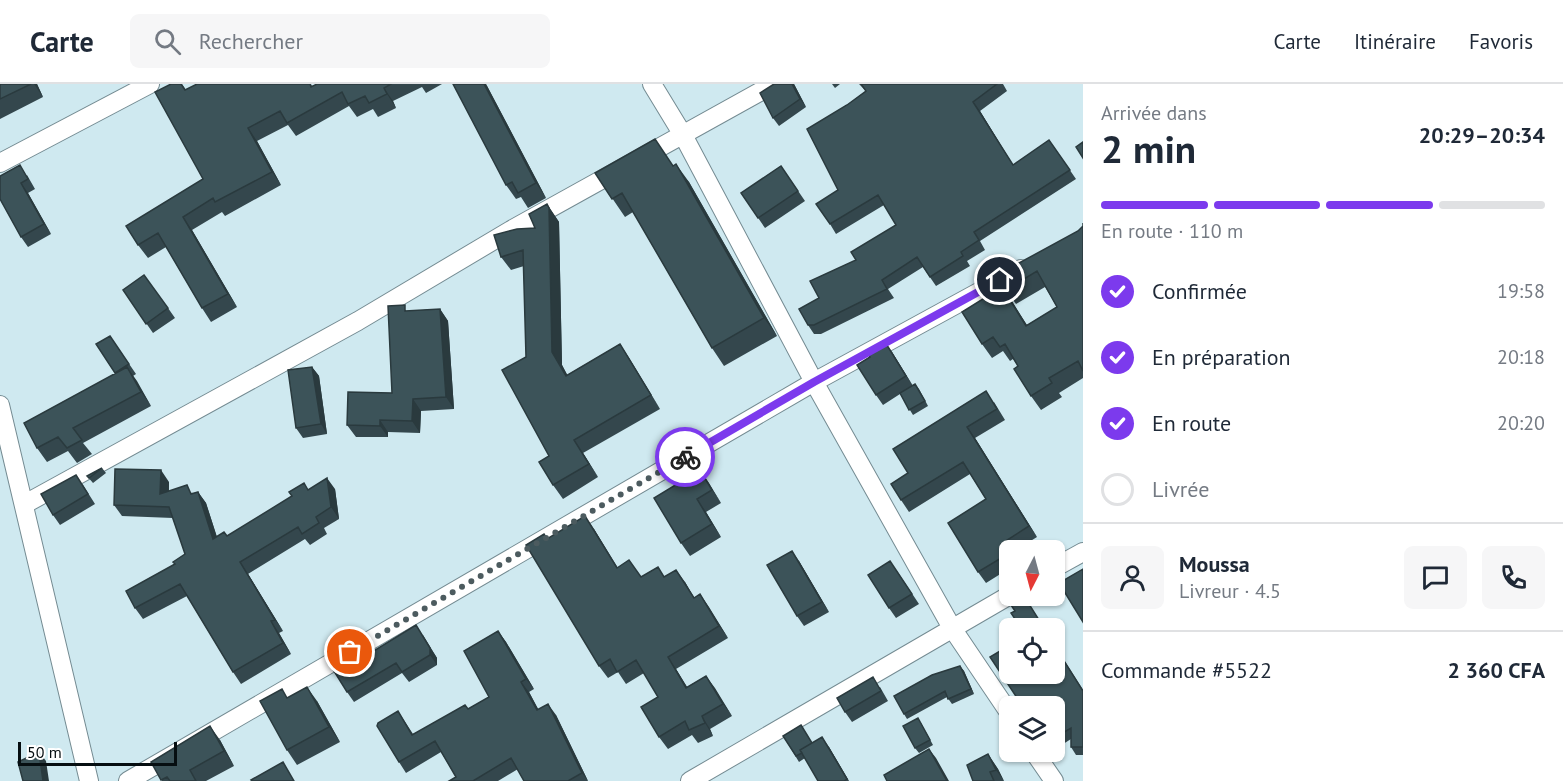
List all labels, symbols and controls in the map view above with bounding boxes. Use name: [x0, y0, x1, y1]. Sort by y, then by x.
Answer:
search box: [130, 14, 550, 68]
text: Carte: [30, 23, 94, 60]
icon: search: [151, 25, 184, 58]
text: Rechercher: [199, 27, 303, 55]
text: Carte: [1274, 28, 1321, 55]
text: Itinéraire: [1354, 28, 1436, 55]
text: Favoris: [1469, 28, 1533, 55]
text: Arrivée dans: [1101, 100, 1207, 126]
text: 20:29–20:34: [1419, 121, 1545, 149]
text: 2 min: [1101, 123, 1196, 174]
text: En route · 110 m: [1101, 218, 1243, 244]
pin: [974, 254, 1025, 305]
icon: home: [983, 263, 1016, 296]
icon: check: [1101, 275, 1134, 308]
text: Confirmée: [1152, 277, 1247, 305]
text: 19:58: [1497, 278, 1545, 304]
icon: check: [1101, 341, 1134, 374]
text: En préparation: [1152, 343, 1291, 371]
text: 20:18: [1497, 344, 1545, 370]
icon: check: [1101, 407, 1134, 440]
text: En route: [1152, 409, 1231, 437]
text: 20:20: [1497, 410, 1545, 436]
courier: [655, 427, 715, 487]
icon: bike: [669, 441, 702, 474]
text: Livrée: [1152, 475, 1209, 503]
north arrow: [999, 540, 1065, 606]
map controls: [999, 540, 1065, 762]
button: person: [1101, 546, 1164, 609]
button: chat: [1404, 546, 1467, 609]
button: phone: [1482, 546, 1545, 609]
text: Moussa: [1179, 550, 1250, 578]
text: Livreur · 4.5: [1179, 578, 1281, 604]
button: locate: [999, 618, 1065, 684]
pin: [324, 626, 375, 677]
icon: bag: [333, 635, 366, 668]
text: Commande #5522: [1101, 656, 1272, 684]
text: 2 360 CFA: [1447, 656, 1545, 684]
button: layers: [999, 696, 1065, 762]
scale bar: [18, 739, 177, 766]
text: 50 m: [27, 742, 62, 762]

